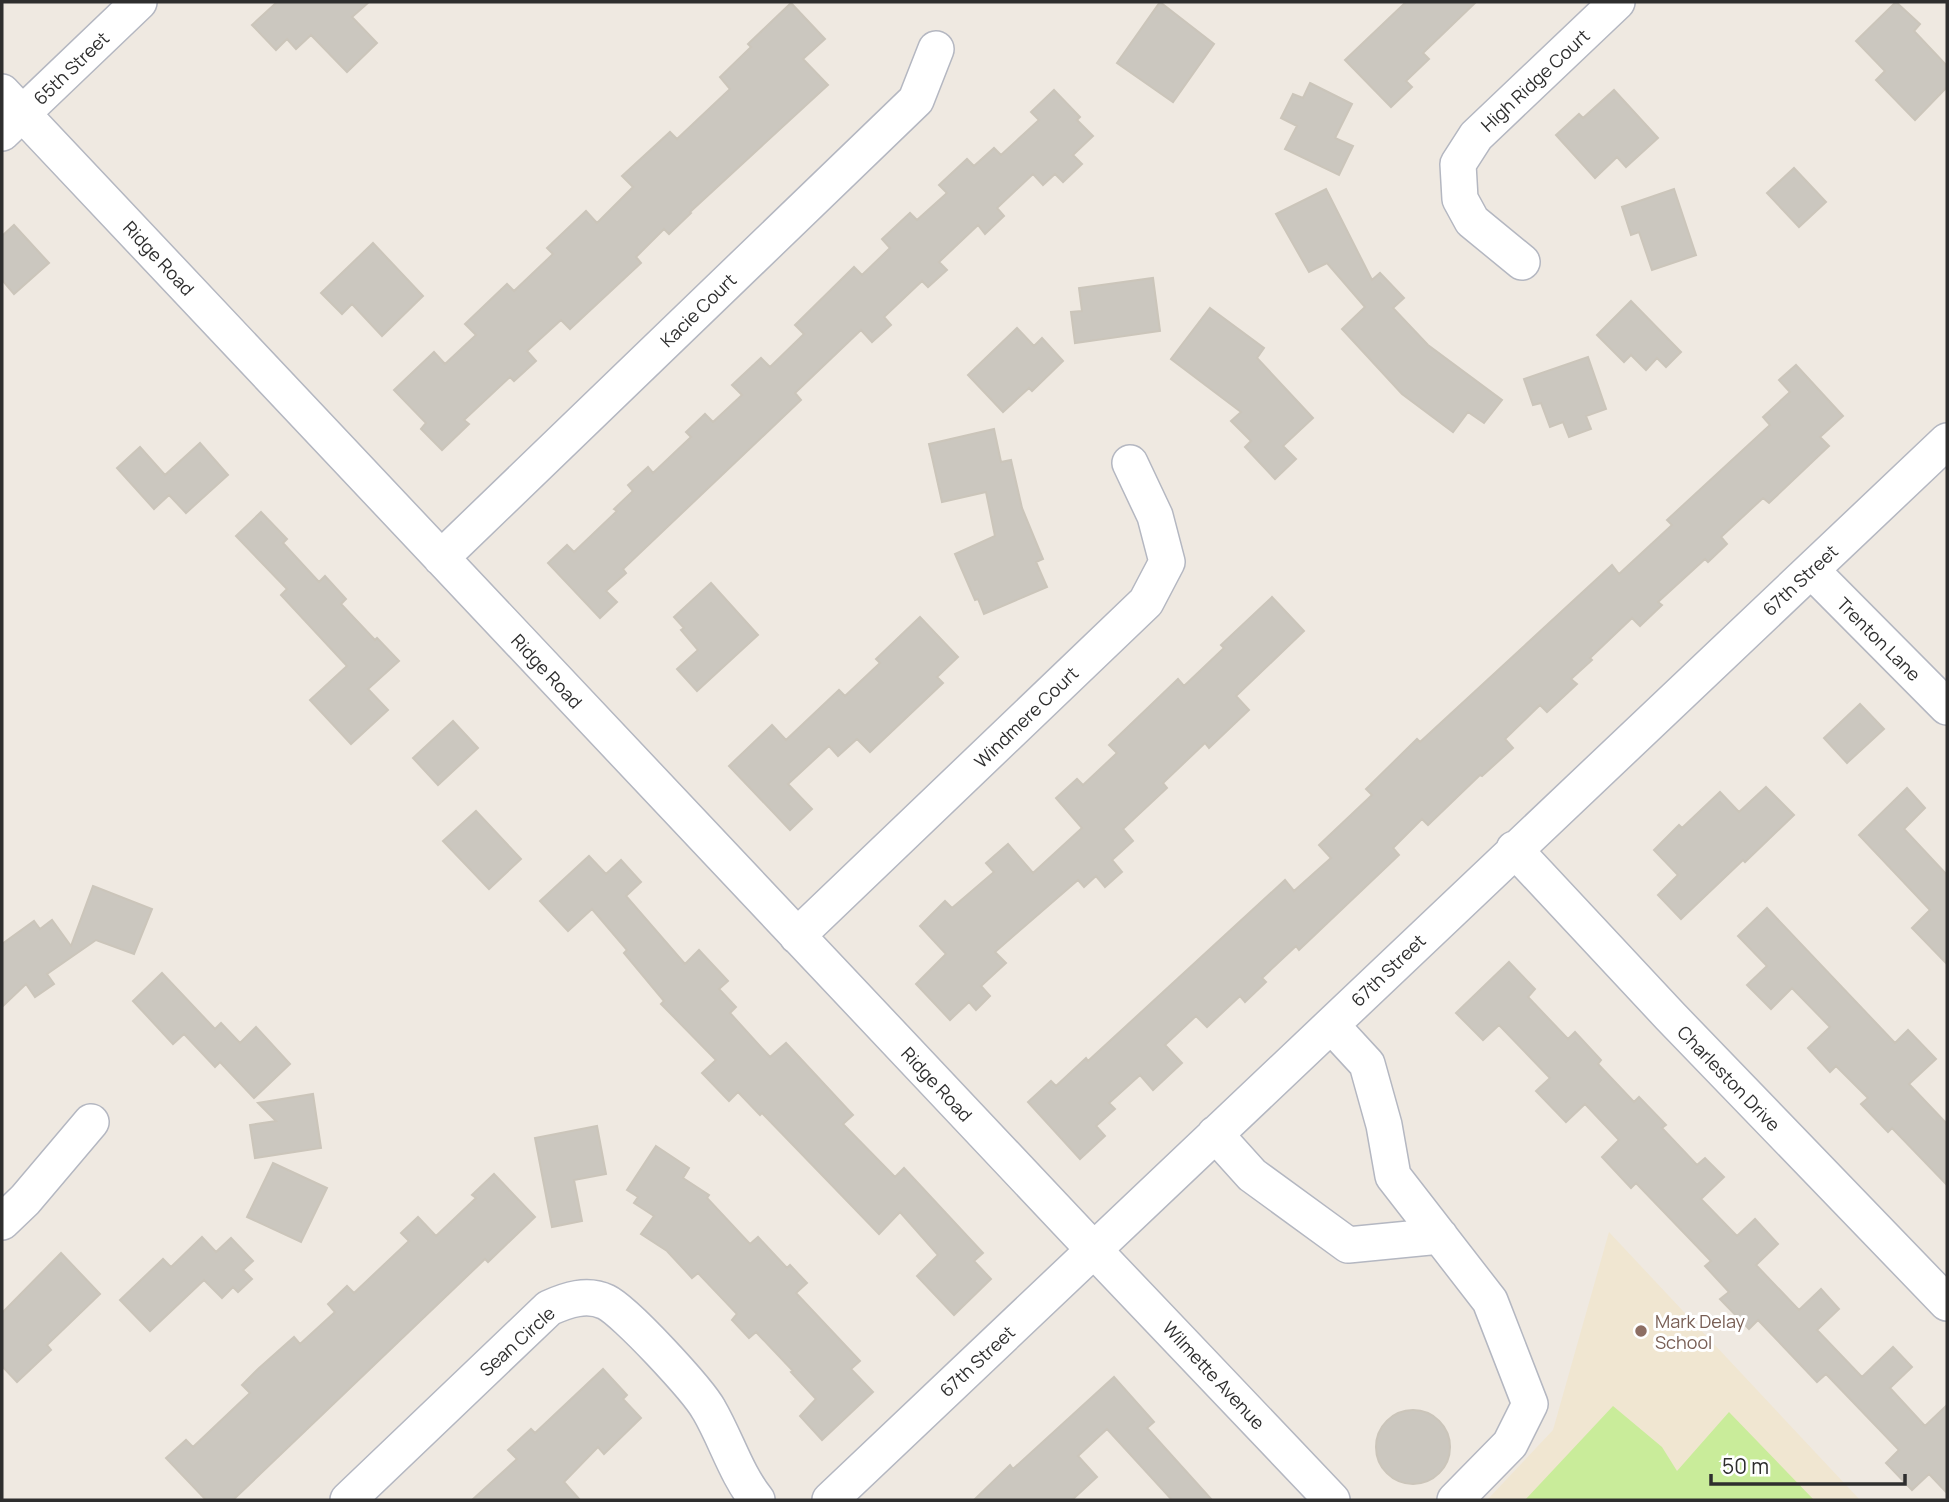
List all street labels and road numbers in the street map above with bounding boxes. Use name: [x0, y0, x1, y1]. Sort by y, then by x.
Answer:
street label: High Ridge Court: [1475, 23, 1595, 137]
street label: 65th Street: [28, 26, 114, 110]
street label: Ridge Road: [118, 216, 200, 300]
street label: Kacie Court: [655, 268, 741, 352]
street label: 67th Street: [1757, 539, 1843, 621]
street label: Trenton Lane: [1832, 592, 1926, 686]
street label: Ridge Road: [506, 629, 588, 713]
street label: Windmere Court: [969, 661, 1083, 773]
street label: 67th Street: [1346, 929, 1430, 1011]
street label: Charleston Drive: [1672, 1020, 1786, 1136]
street label: Ridge Road: [896, 1042, 978, 1126]
street label: Sean Circle: [474, 1301, 560, 1381]
street label: Wilmette Avenue: [1158, 1316, 1270, 1434]
street label: 67th Street: [934, 1320, 1020, 1402]

